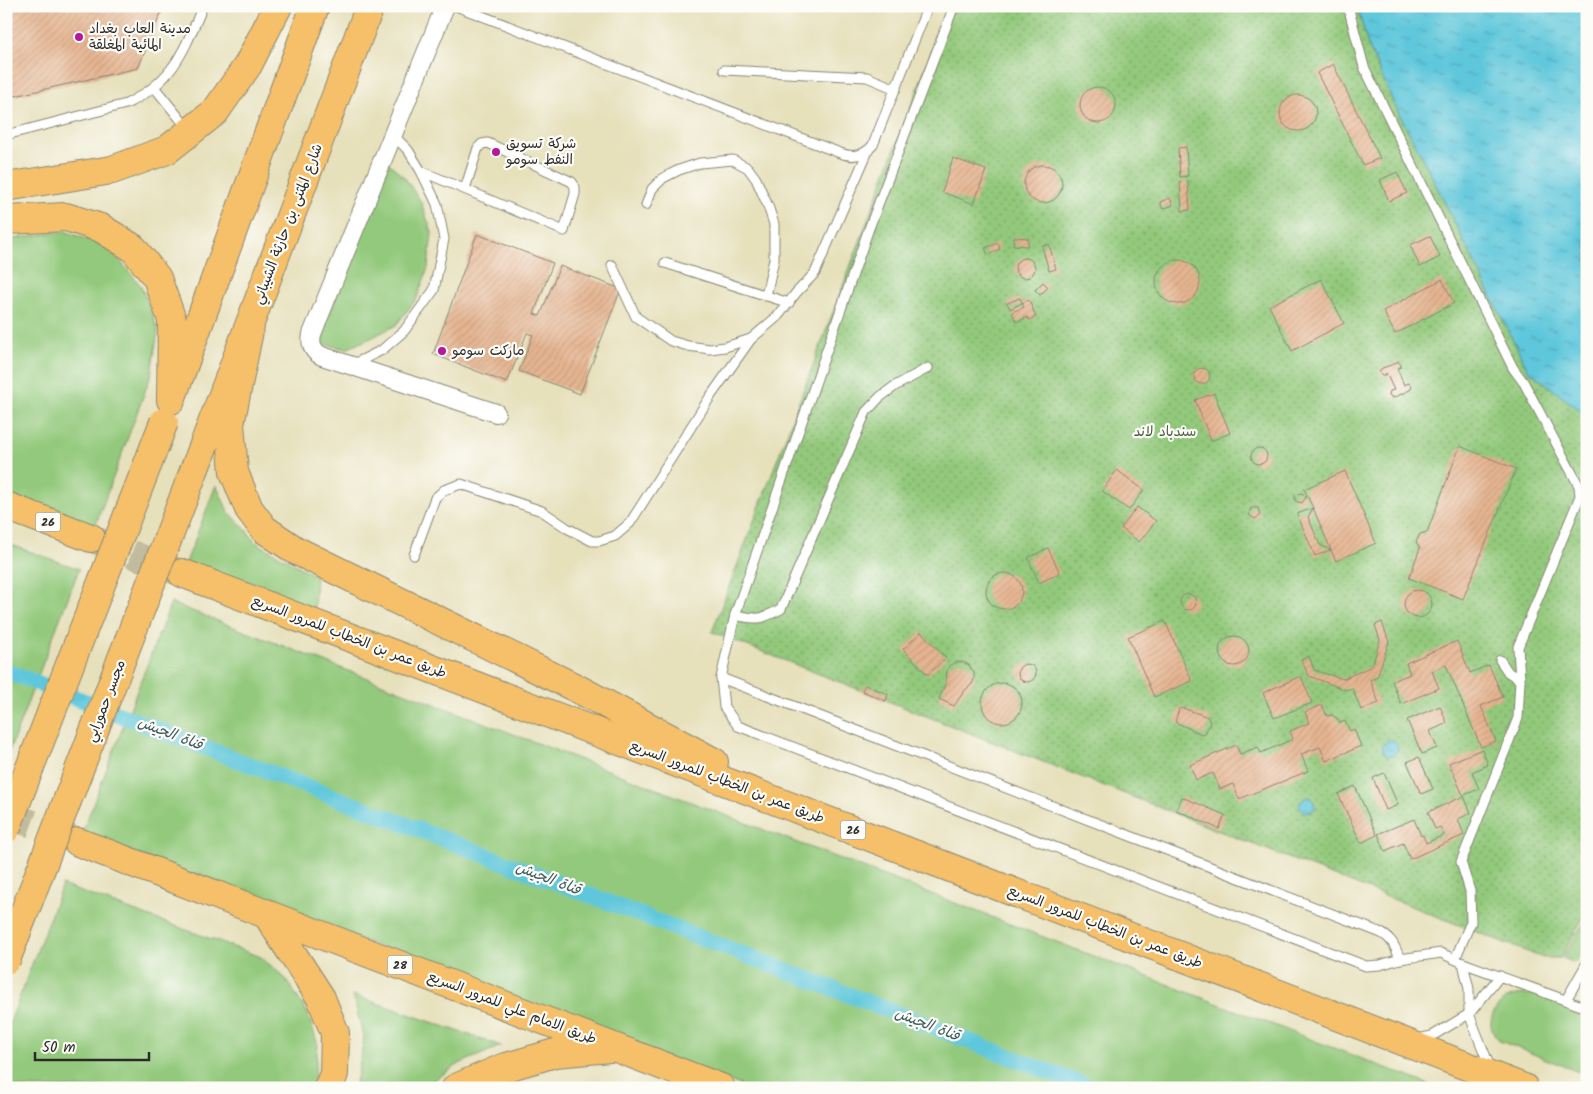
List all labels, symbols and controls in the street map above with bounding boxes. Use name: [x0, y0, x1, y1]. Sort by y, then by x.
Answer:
place label: مدينة العاب بغداد المائية المغلقة: [89, 18, 191, 56]
marker: مدينة العاب بغداد المائية المغلقة: [73, 31, 85, 43]
place label: شركة تسويق النفط سومو: [505, 133, 576, 171]
street label: شارع المثنى بن حارثة الشيباني: [247, 141, 330, 308]
marker: شركة تسويق النفط سومو: [490, 146, 502, 158]
place label: ماركت سومو: [451, 340, 524, 362]
marker: ماركت سومو: [436, 345, 448, 357]
park label: سندباد لاند: [1134, 421, 1196, 443]
road number: 26: [36, 512, 60, 532]
street label: طريق عمر بن الخطاب للمرور السريع: [248, 590, 450, 684]
street label: مجسر حمورابي: [80, 657, 133, 746]
water label: قناة الجيش: [134, 711, 208, 758]
street label: طريق عمر بن الخطاب للمرور السريع: [626, 735, 828, 829]
road number: 26: [840, 820, 866, 840]
water label: قناة الجيش: [512, 856, 586, 903]
street label: طريق عمر بن الخطاب للمرور السريع: [1004, 880, 1206, 974]
road number: 28: [388, 956, 412, 974]
street label: طريق الامام علي للمرور السريع: [424, 966, 600, 1051]
water label: قناة الجيش: [891, 1002, 965, 1049]
scale bar: [35, 1029, 149, 1061]
text: 50 m: [42, 1036, 76, 1060]

